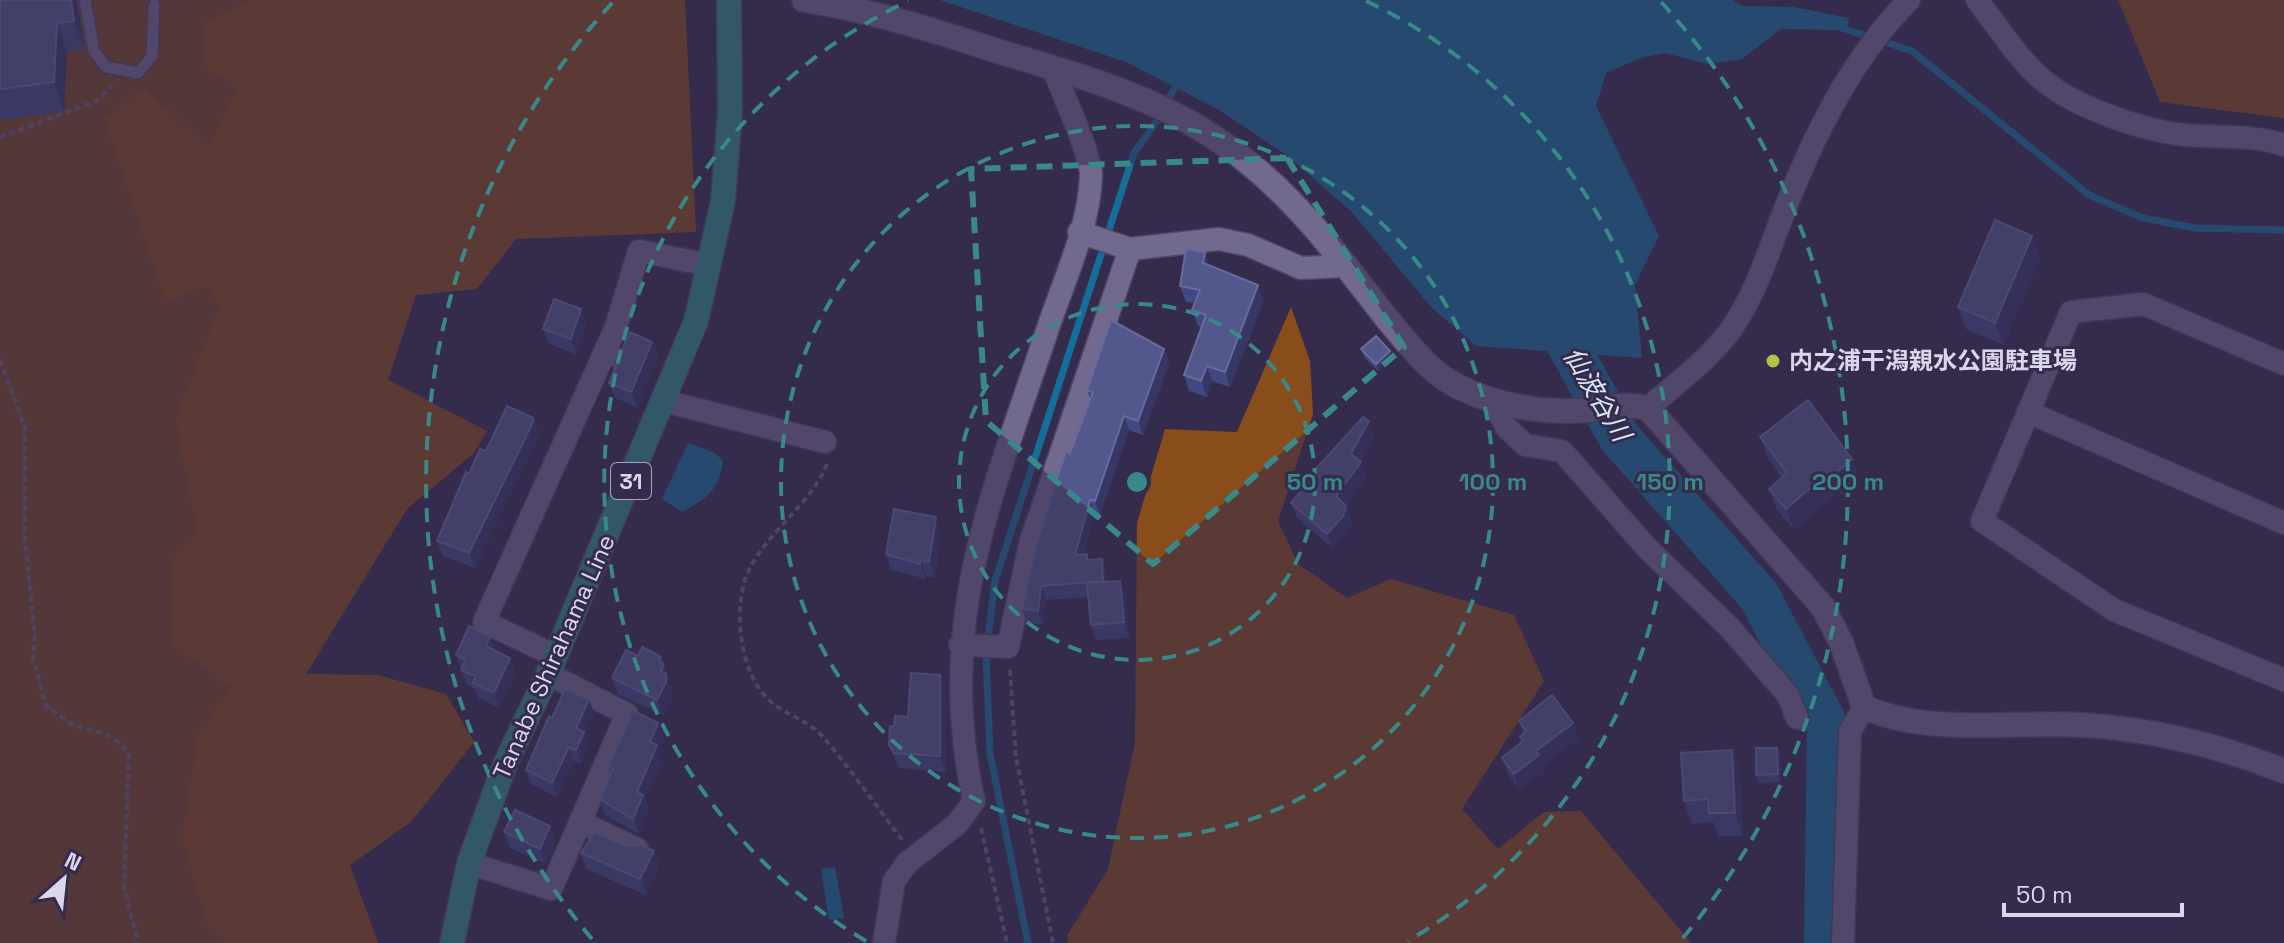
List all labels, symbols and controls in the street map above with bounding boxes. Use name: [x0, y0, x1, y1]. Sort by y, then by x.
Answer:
water label: 仙波谷川: [1556, 341, 1640, 450]
place label: 内之浦干潟親水公園駐車場: [1789, 345, 2077, 376]
marker: 内之浦干潟親水公園駐車場: [1764, 352, 1782, 370]
road number: 31: [611, 463, 651, 499]
text: 50 m: [1287, 466, 1343, 497]
text: 100 m: [1459, 466, 1527, 497]
text: 150 m: [1636, 466, 1704, 497]
text: 200 m: [1812, 466, 1884, 497]
centre of rings: [1123, 468, 1151, 496]
street label: Tanabe Shirahama Line: [486, 529, 622, 784]
north arrow: [24, 839, 104, 919]
text: N: [60, 845, 86, 877]
scale bar: [2004, 867, 2182, 917]
text: 50 m: [2016, 879, 2073, 910]

